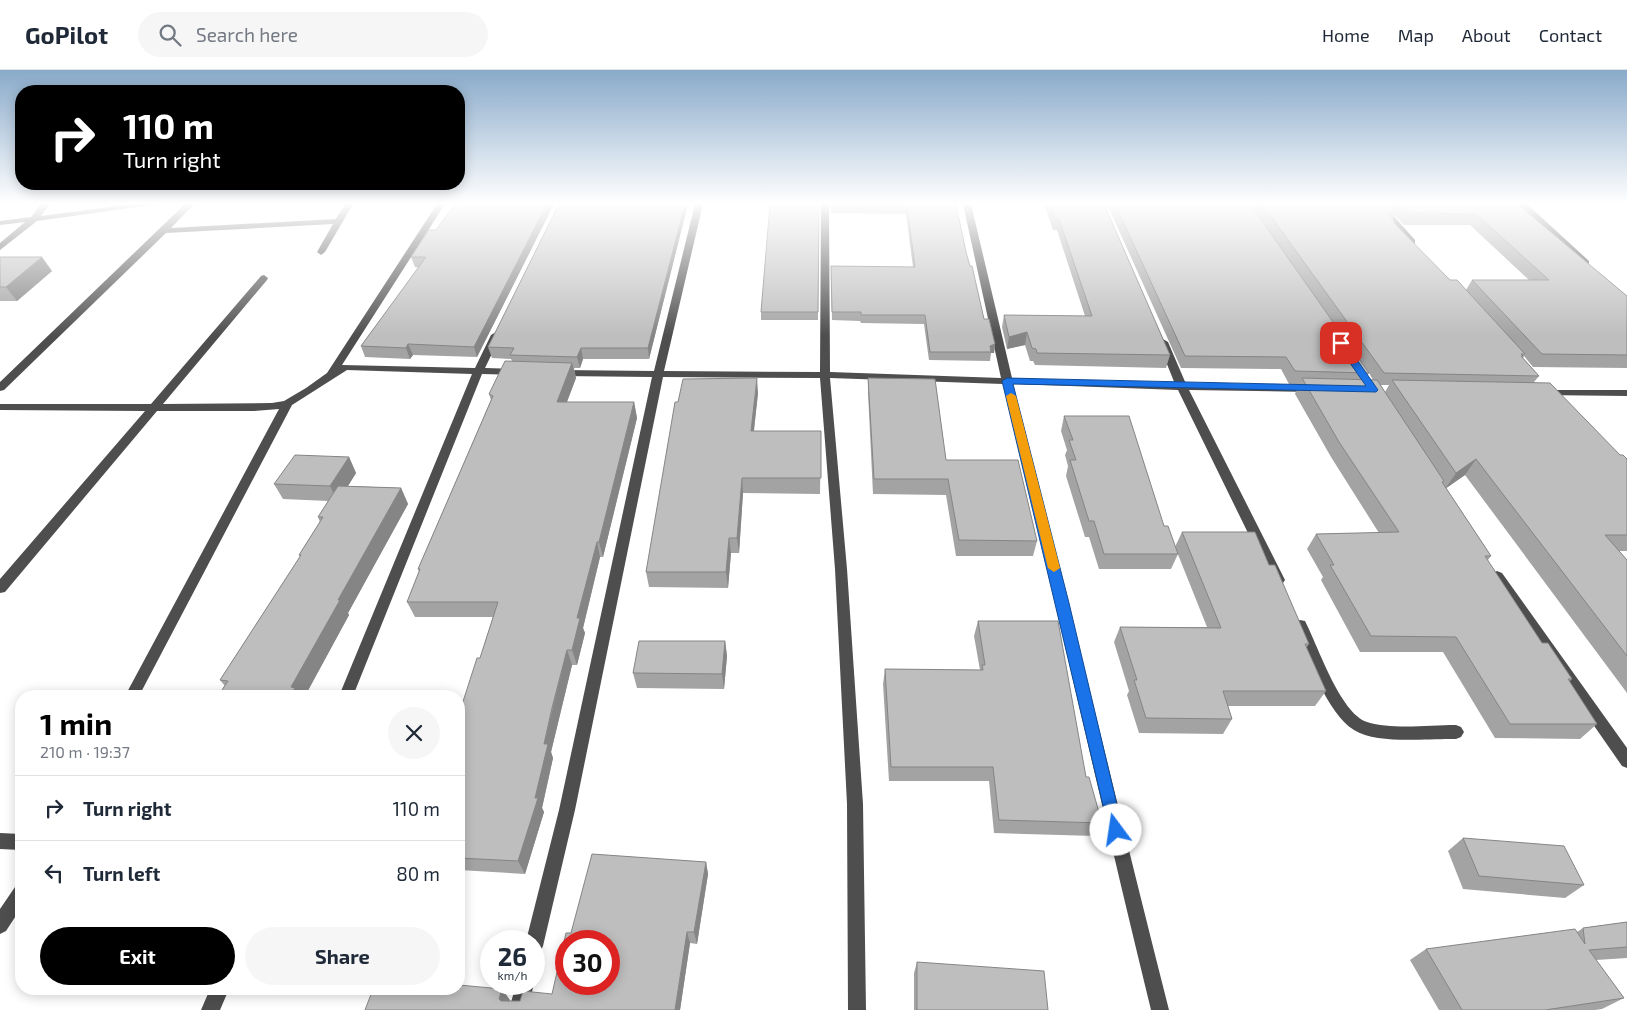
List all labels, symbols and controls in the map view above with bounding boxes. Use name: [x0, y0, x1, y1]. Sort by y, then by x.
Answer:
search box: [138, 12, 488, 57]
text: GoPilot: [25, 20, 108, 49]
icon: search: [156, 21, 184, 49]
text: Search here: [196, 23, 298, 46]
text: Home: [1322, 24, 1370, 46]
text: Map: [1398, 24, 1434, 46]
text: About: [1462, 24, 1511, 46]
text: Contact: [1539, 24, 1602, 46]
text: 110 m: [123, 104, 214, 146]
icon: right: [40, 105, 105, 170]
text: Turn right: [123, 146, 221, 172]
pin: [1320, 322, 1362, 364]
icon: arrive: [1327, 329, 1355, 357]
text: 1 min: [40, 705, 112, 741]
button: close: [388, 707, 440, 759]
text: 210 m · 19:37: [40, 742, 130, 761]
icon: right: [40, 794, 68, 822]
text: Turn right: [83, 797, 171, 820]
text: 110 m: [393, 797, 440, 820]
position arrow: [1089, 803, 1141, 855]
icon: left: [40, 859, 68, 887]
text: Turn left: [83, 862, 160, 885]
text: 80 m: [396, 862, 440, 885]
button: Exit: [40, 927, 235, 985]
button: Share: [245, 927, 440, 985]
speed limit sign: 30: [555, 930, 620, 995]
text: 26: [498, 941, 527, 971]
text: km/h: [498, 968, 527, 982]

